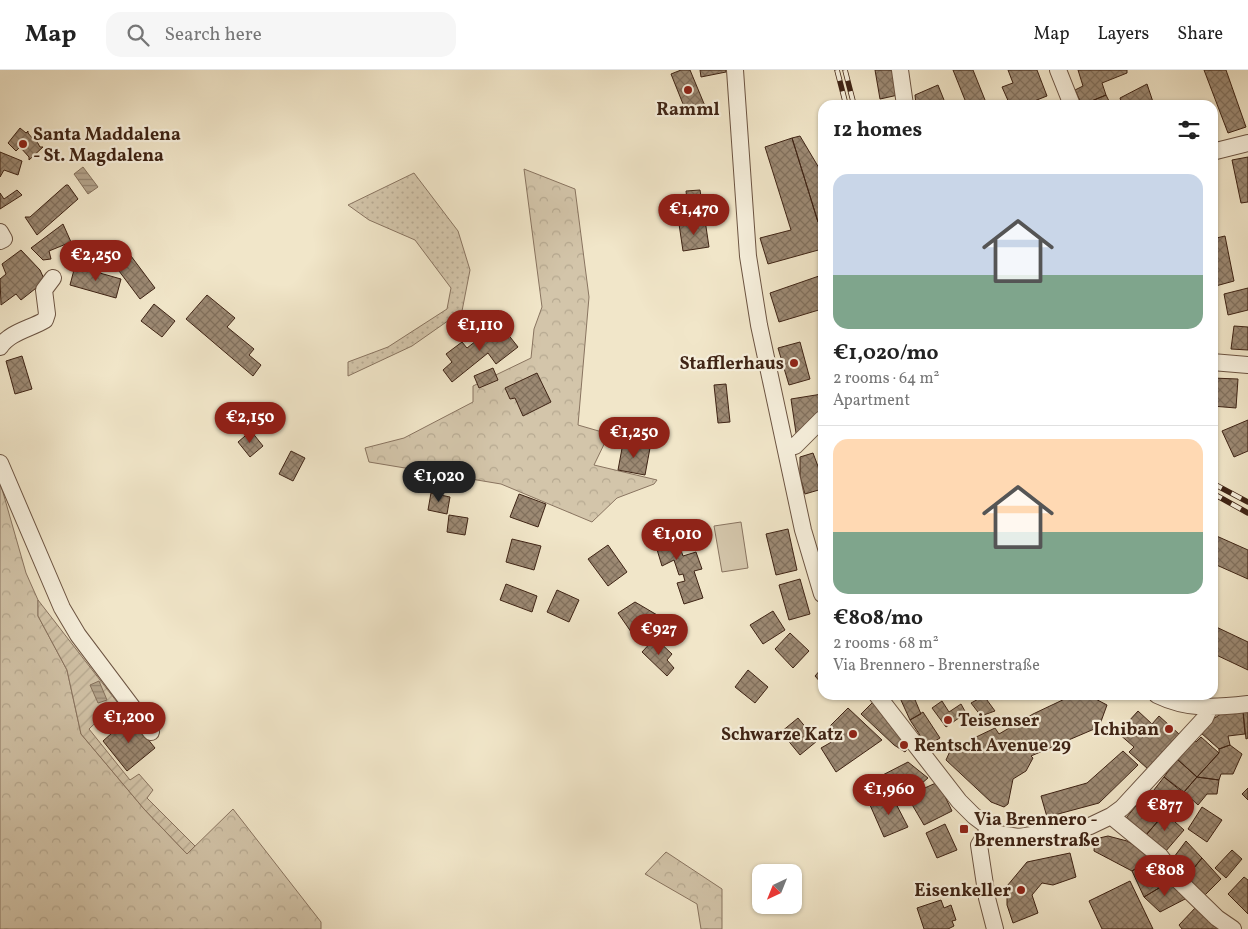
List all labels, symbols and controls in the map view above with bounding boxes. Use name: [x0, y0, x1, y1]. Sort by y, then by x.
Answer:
search box: [106, 12, 456, 57]
text: Map: [25, 18, 76, 52]
icon: search: [124, 21, 152, 49]
text: Search here: [164, 22, 262, 48]
text: Map: [1033, 22, 1069, 47]
text: Layers: [1097, 22, 1149, 47]
text: Share: [1177, 22, 1223, 47]
marker: Ramml: [682, 84, 694, 96]
place label: Ramml: [656, 98, 720, 123]
text: 12 homes: [833, 116, 922, 145]
icon: filters: [1175, 116, 1203, 144]
place label: Santa Maddalena - St. Magdalena: [33, 123, 181, 169]
marker: Santa Maddalena - St. Magdalena: [17, 138, 29, 150]
pin: €1,470: [653, 194, 735, 236]
text: €1,470: [669, 199, 719, 221]
icon: home: [973, 206, 1063, 296]
pin: €2,250: [55, 240, 137, 282]
text: €2,250: [71, 245, 121, 267]
pin: €1,110: [439, 310, 521, 352]
text: €1,110: [457, 315, 503, 337]
text: €1,020/mo: [833, 339, 938, 368]
place label: Stafflerhaus: [680, 352, 784, 377]
marker: Stafflerhaus: [788, 357, 800, 369]
text: 2 rooms · 64 m²: [833, 368, 940, 390]
text: Apartment: [833, 390, 910, 412]
pin: €2,150: [209, 402, 291, 444]
text: €2,150: [226, 407, 274, 429]
pin: €1,250: [593, 416, 675, 459]
text: €1,250: [610, 422, 658, 444]
pin: €1,020: [398, 460, 480, 503]
text: €1,020: [414, 466, 464, 488]
icon: home: [973, 472, 1063, 562]
pin: €1,010: [636, 518, 718, 561]
text: €1,010: [653, 524, 702, 546]
text: €808/mo: [833, 604, 923, 633]
pin: €927: [629, 614, 689, 656]
text: €927: [641, 619, 677, 641]
text: 2 rooms · 68 m²: [833, 633, 939, 655]
text: Via Brennero - Brennerstraße: [833, 655, 1040, 677]
pin: €1,200: [88, 702, 170, 744]
text: €1,200: [104, 707, 154, 729]
place label: Teisenser: [958, 709, 1040, 734]
marker: Teisenser: [942, 714, 954, 726]
place label: Ichiban: [1093, 718, 1159, 743]
place label: Schwarze Katz: [721, 723, 843, 748]
marker: Ichiban: [1163, 723, 1175, 735]
marker: Schwarze Katz: [847, 728, 859, 740]
place label: Rentsch Avenue 29: [914, 734, 1071, 759]
marker: Rentsch Avenue 29: [898, 739, 910, 751]
pin: €1,960: [848, 774, 930, 816]
text: €1,960: [864, 779, 914, 801]
pin: €877: [1135, 790, 1195, 832]
text: €877: [1147, 795, 1183, 817]
place label: Via Brennero - Brennerstraße: [974, 808, 1100, 854]
marker: Via Brennero - Brennerstraße: [958, 823, 970, 835]
pin: €808: [1135, 854, 1195, 897]
text: €808: [1145, 860, 1185, 882]
north arrow: [752, 864, 802, 914]
map controls: [752, 864, 802, 914]
place label: Eisenkeller: [914, 879, 1011, 904]
marker: Eisenkeller: [1015, 884, 1027, 896]

